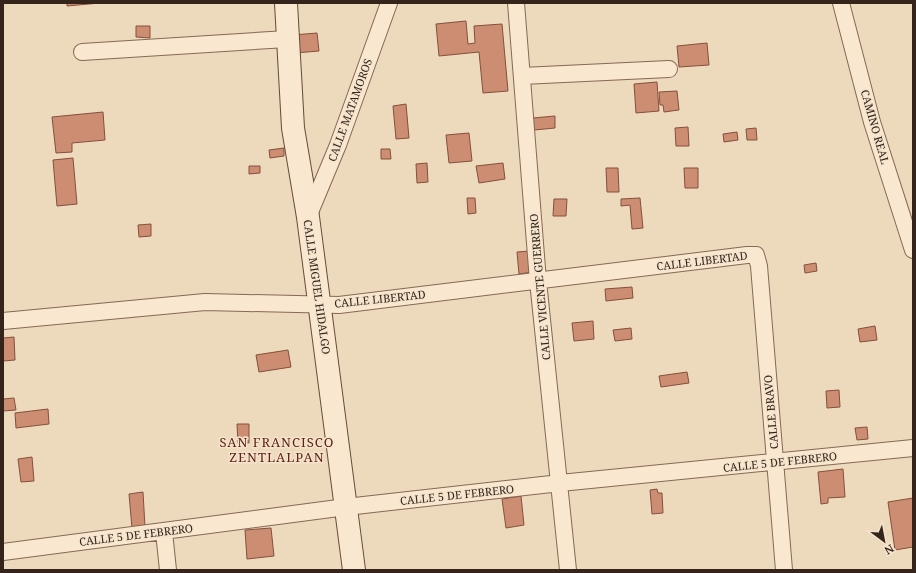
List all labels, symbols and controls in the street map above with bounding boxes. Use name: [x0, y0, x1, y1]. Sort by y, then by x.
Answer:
street label: CALLE MATAMOROS: [324, 56, 375, 164]
street label: CAMINO REAL: [858, 88, 893, 166]
street label: CALLE VICENTE GUERRERO: [526, 213, 553, 361]
street label: CALLE MIGUEL HIDALGO: [301, 219, 334, 355]
street label: CALLE LIBERTAD: [656, 247, 748, 274]
street label: CALLE LIBERTAD: [334, 286, 426, 311]
street label: CALLE BRAVO: [760, 374, 781, 450]
district label: SAN FRANCISCO ZENTLALPAN: [219, 433, 335, 466]
street label: CALLE 5 DE FEBRERO: [722, 448, 838, 475]
street label: CALLE 5 DE FEBRERO: [399, 481, 515, 508]
street label: CALLE 5 DE FEBRERO: [78, 520, 194, 549]
north arrow: [864, 521, 904, 561]
text: N: [882, 541, 897, 559]

